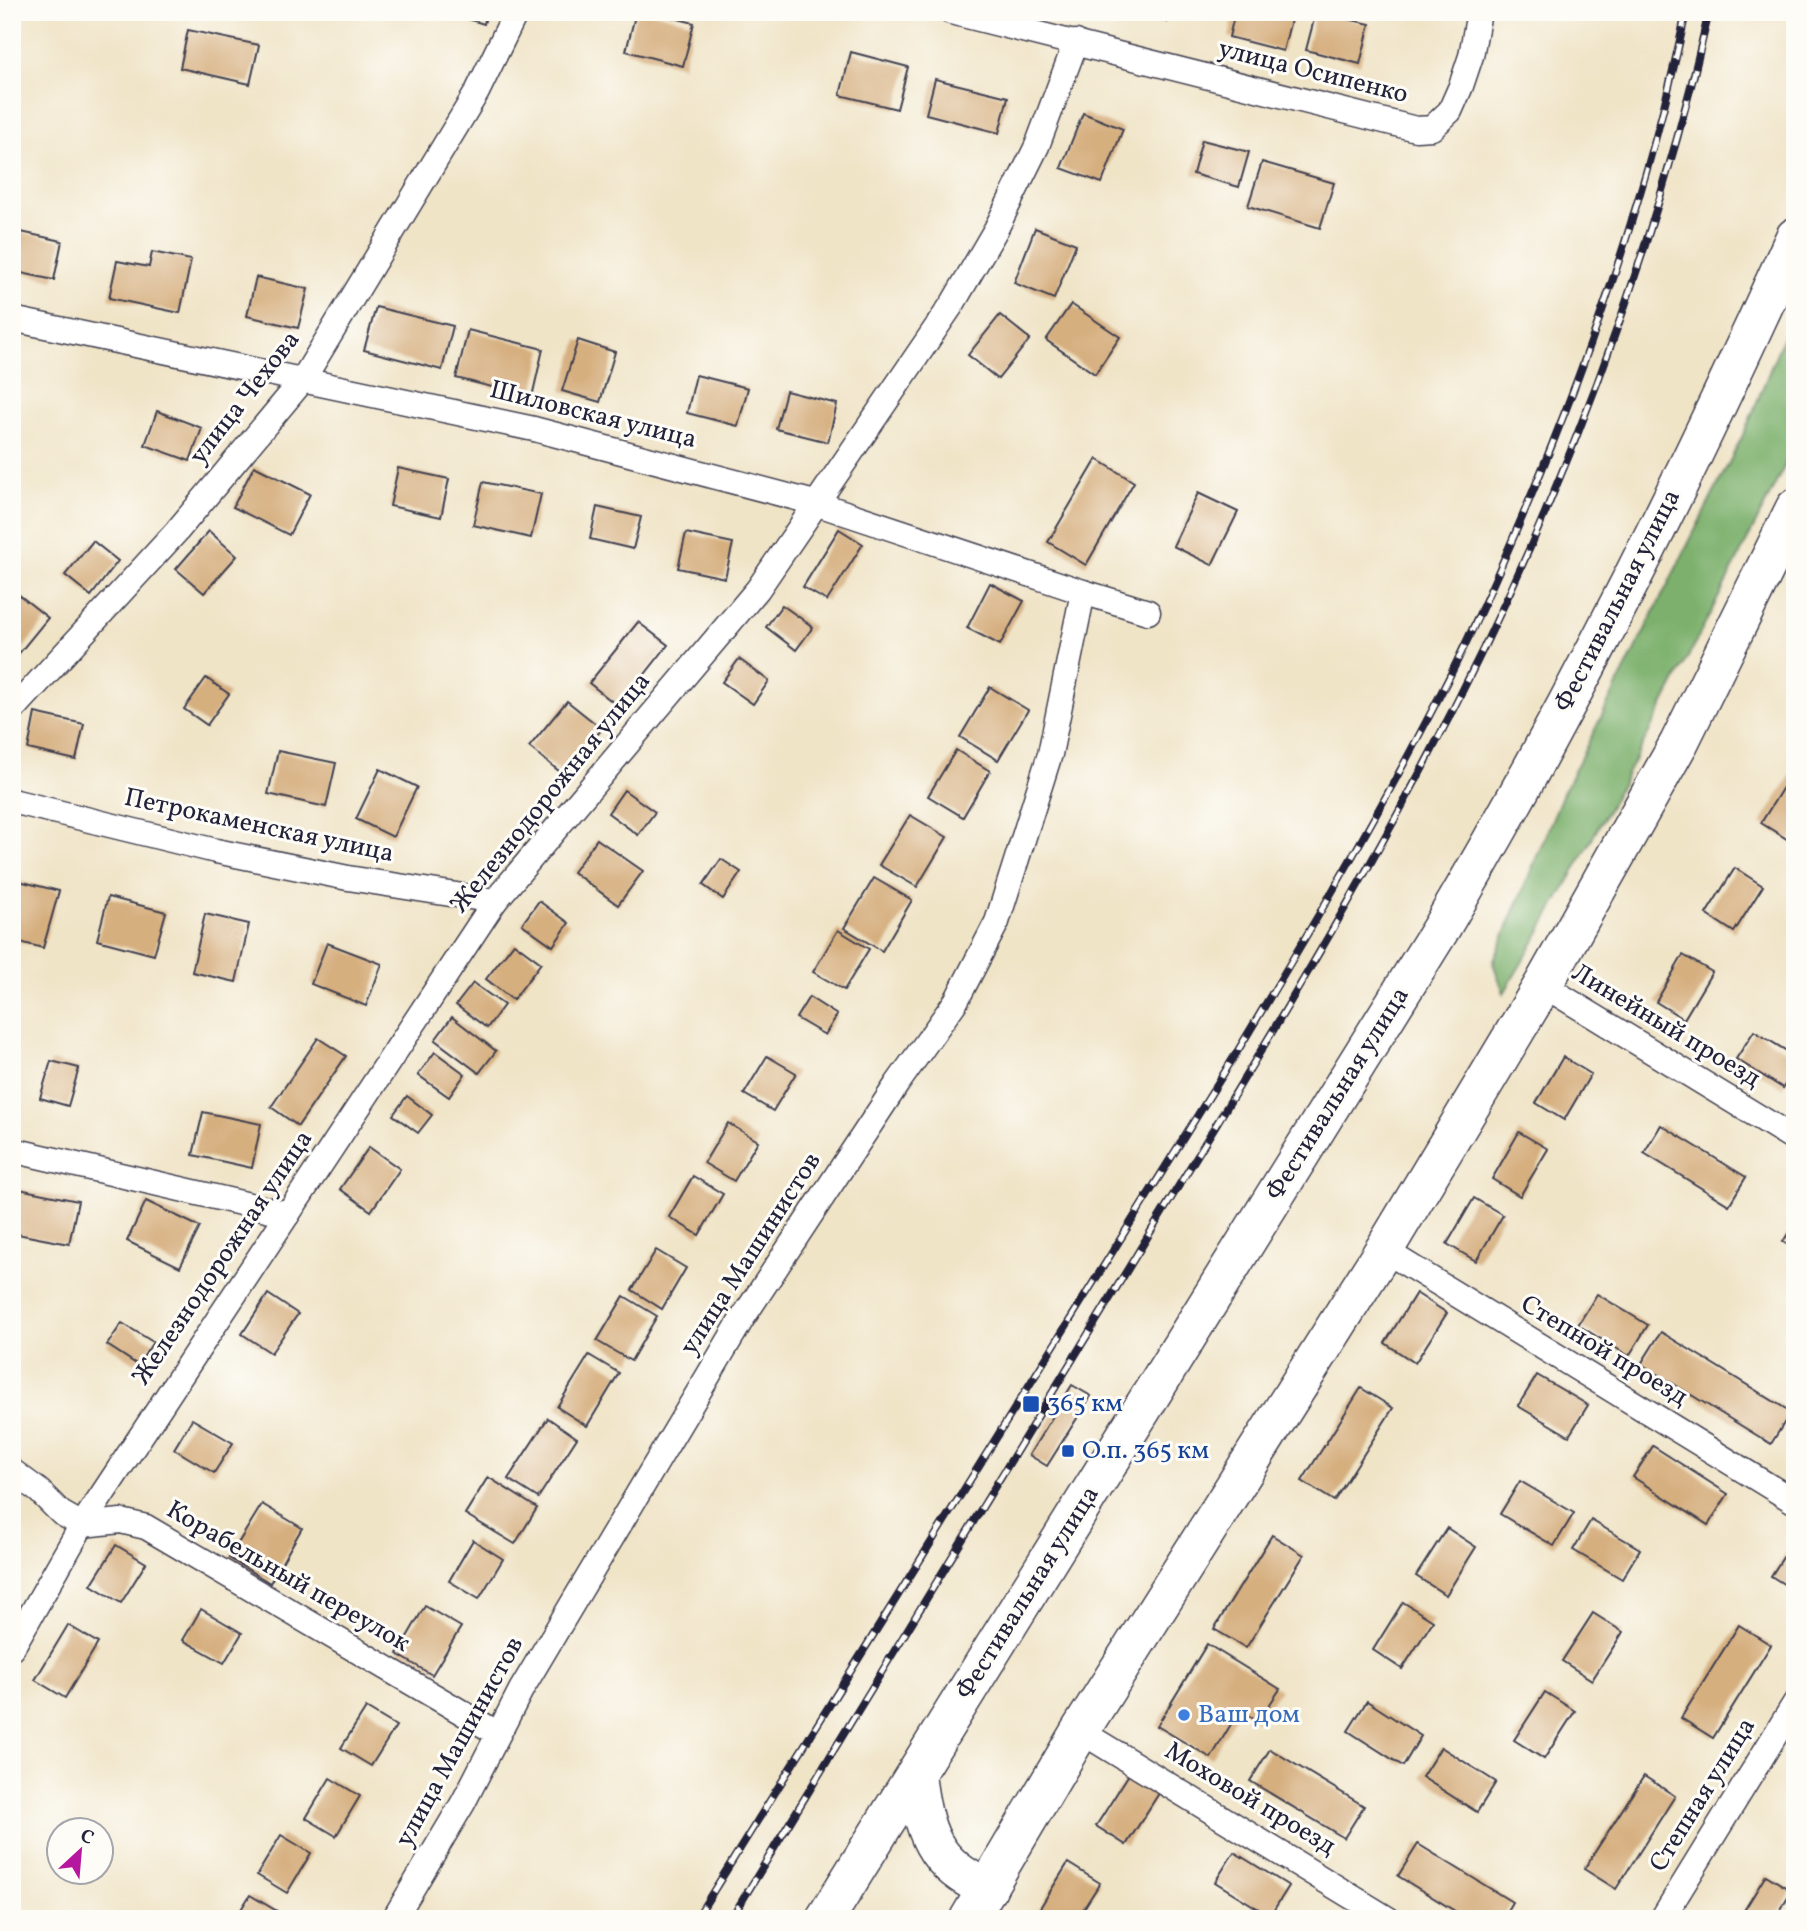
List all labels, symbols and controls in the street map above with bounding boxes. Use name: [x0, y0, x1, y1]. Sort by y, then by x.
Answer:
street label: улица Осипенко: [1214, 31, 1412, 113]
street label: улица Чехова: [181, 323, 309, 473]
street label: Шиловская улица: [486, 372, 700, 458]
street label: Фестивальная улица: [1546, 483, 1690, 719]
street label: Железнодорожная улица: [442, 665, 660, 921]
street label: Петрокаменская улица: [121, 780, 397, 872]
street label: Линейный проезд: [1565, 955, 1768, 1097]
street label: Фестивальная улица: [1258, 980, 1418, 1208]
street label: Железнодорожная улица: [124, 1123, 322, 1393]
street label: улица Машинистов: [672, 1145, 830, 1363]
street label: Степной проезд: [1514, 1287, 1695, 1415]
place label: 365 км: [1047, 1386, 1123, 1422]
marker: 365 км: [1021, 1394, 1041, 1414]
place label: О.п. 365 км: [1082, 1433, 1209, 1469]
marker: О.п. 365 км: [1060, 1443, 1076, 1459]
street label: Фестивальная улица: [948, 1479, 1108, 1707]
street label: Корабельный переулок: [160, 1492, 417, 1662]
street label: улица Машинистов: [387, 1630, 533, 1854]
place label: Ваш дом: [1198, 1697, 1300, 1733]
marker: Ваш дом: [1176, 1707, 1192, 1723]
street label: Степная улица: [1641, 1711, 1765, 1879]
street label: Моховой проезд: [1158, 1734, 1343, 1865]
north arrow: [46, 1815, 116, 1885]
text: С: [75, 1823, 98, 1852]

